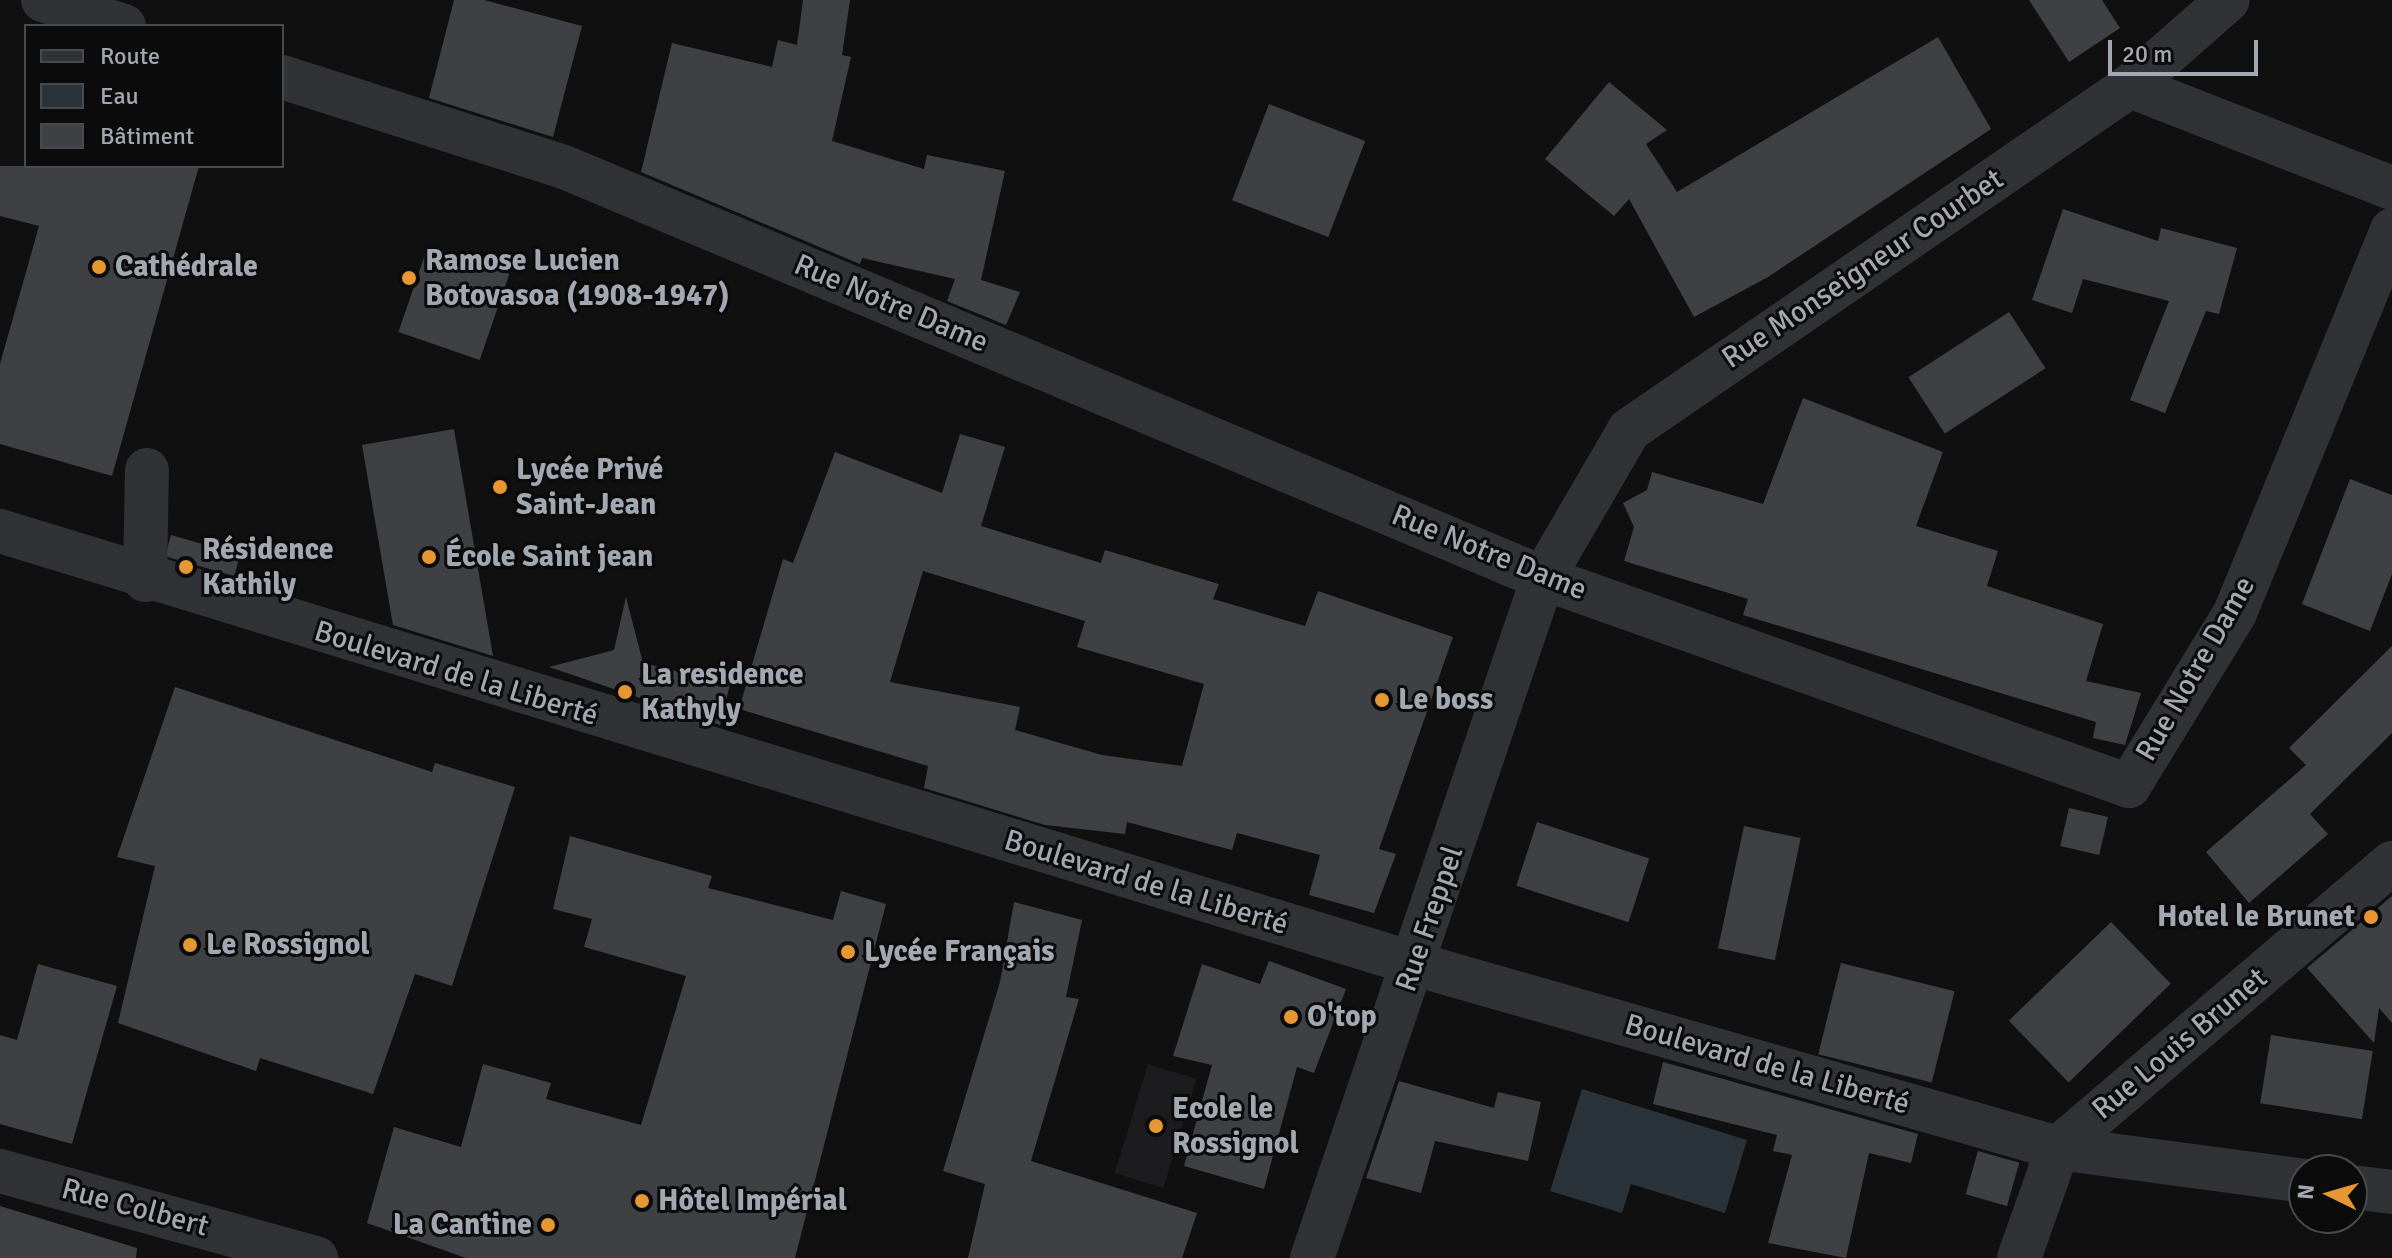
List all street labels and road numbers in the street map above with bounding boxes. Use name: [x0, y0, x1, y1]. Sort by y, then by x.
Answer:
street label: Rue Monseigneur Courbet: [1716, 161, 2010, 377]
street label: Rue Notre Dame: [789, 247, 993, 361]
street label: Rue Notre Dame: [1386, 498, 1592, 608]
street label: Rue Notre Dame: [2129, 570, 2263, 768]
street label: Boulevard de la Liberté: [310, 614, 602, 734]
street label: Boulevard de la Liberté: [1000, 823, 1292, 943]
street label: Rue Freppel: [1388, 842, 1472, 996]
street label: Rue Louis Brunet: [2085, 960, 2275, 1128]
street label: Boulevard de la Liberté: [1620, 1007, 1914, 1123]
street label: Rue Colbert: [58, 1171, 212, 1245]

